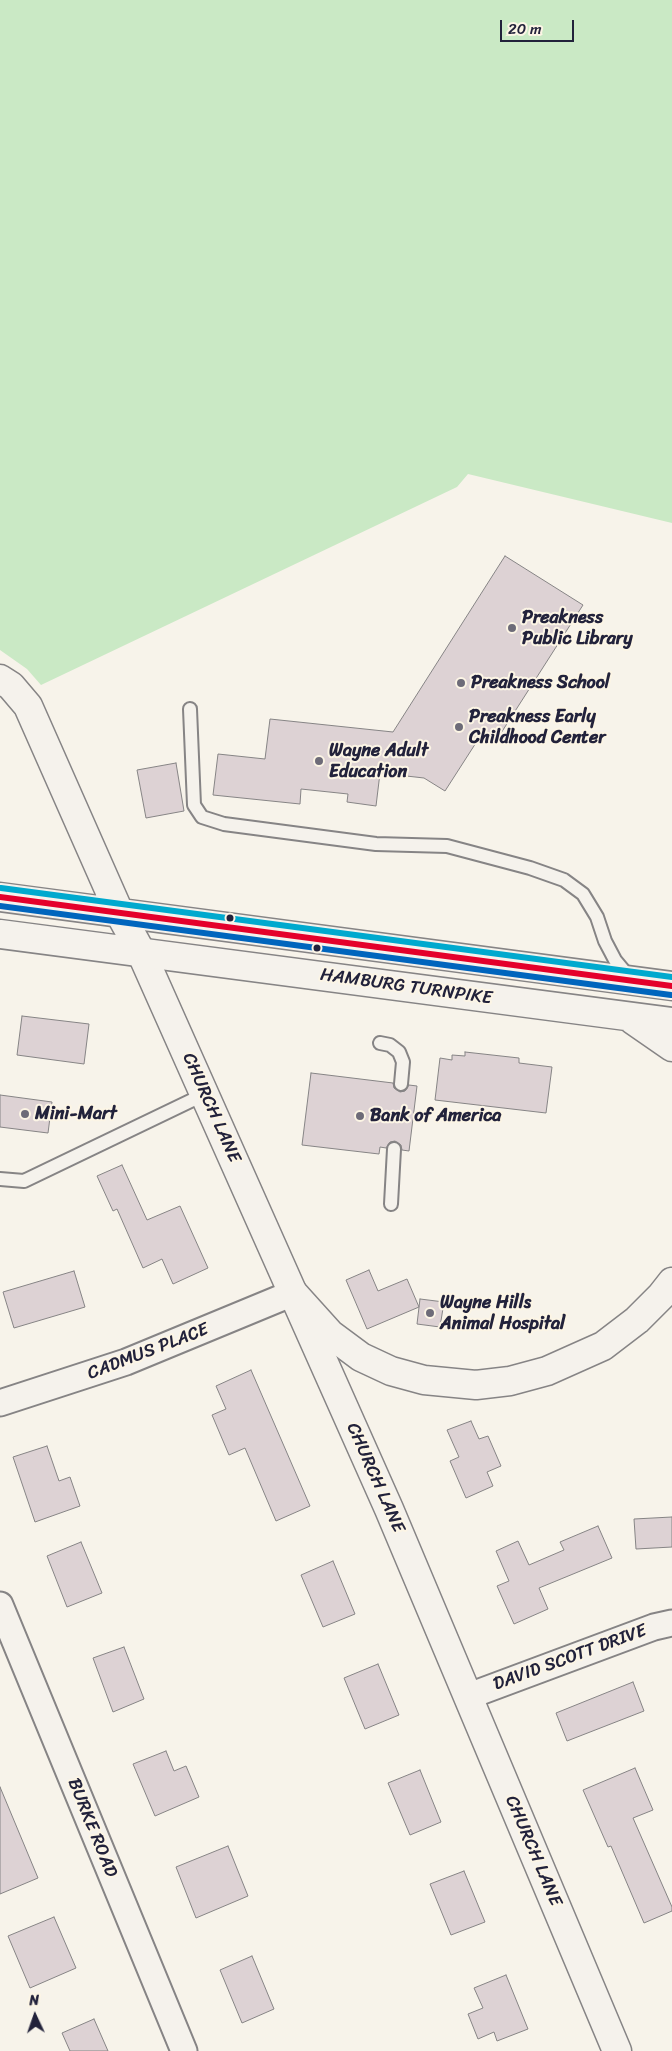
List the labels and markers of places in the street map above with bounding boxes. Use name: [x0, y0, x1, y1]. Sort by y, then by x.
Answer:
place label: Preakness Public Library: [522, 607, 633, 650]
marker: Preakness Public Library: [506, 622, 518, 634]
place label: Preakness School: [471, 672, 610, 694]
marker: Preakness School: [455, 677, 467, 689]
place label: Preakness Early Childhood Center: [469, 706, 606, 749]
marker: Preakness Early Childhood Center: [453, 721, 465, 733]
place label: Wayne Adult Education: [329, 740, 428, 782]
marker: Wayne Adult Education: [313, 755, 325, 767]
unlabelled marker: [225, 913, 235, 923]
unlabelled marker: [312, 943, 322, 953]
place label: Mini-Mart: [35, 1103, 117, 1125]
place label: Bank of America: [370, 1105, 501, 1127]
marker: Mini-Mart: [19, 1108, 31, 1120]
marker: Bank of America: [354, 1110, 366, 1122]
place label: Wayne Hills Animal Hospital: [440, 1292, 565, 1335]
marker: Wayne Hills Animal Hospital: [424, 1307, 436, 1319]

